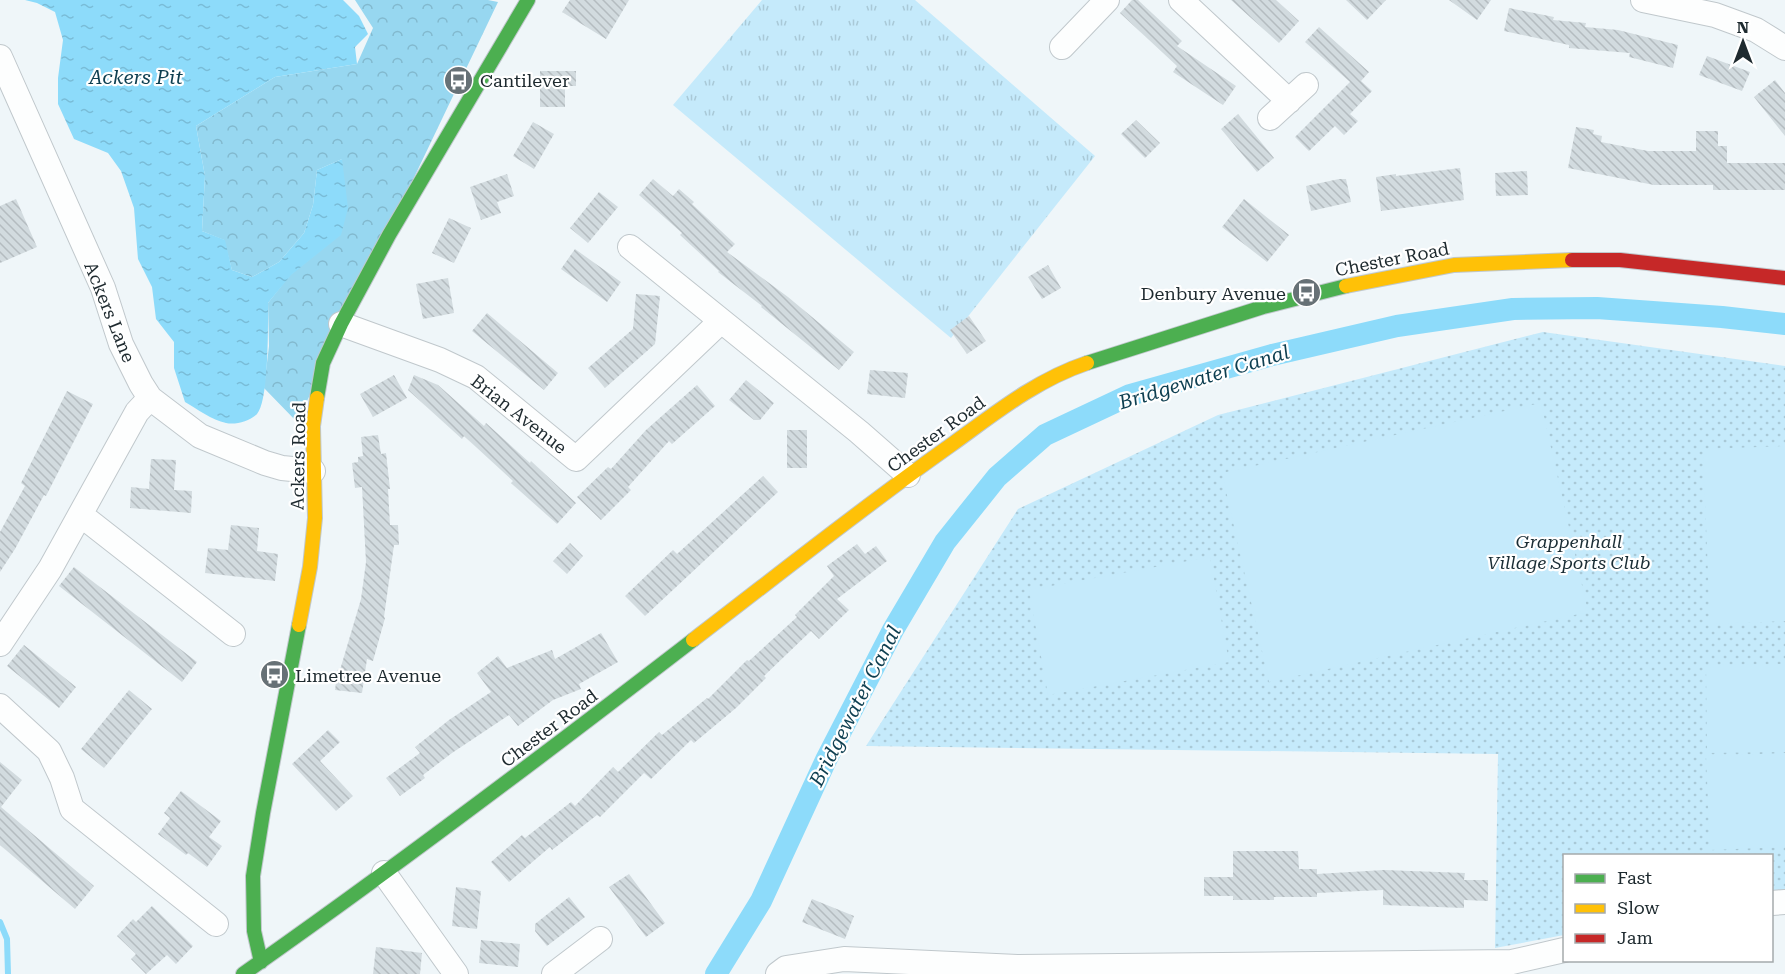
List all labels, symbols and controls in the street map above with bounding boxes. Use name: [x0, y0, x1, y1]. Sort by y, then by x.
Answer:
north arrow: [1713, 12, 1773, 72]
text: N: [1737, 18, 1749, 37]
bus stop icon: Cantilever: [443, 64, 475, 96]
water label: Ackers Pit: [88, 65, 183, 89]
place label: Cantilever: [480, 70, 569, 91]
street label: Chester Road: [1333, 238, 1451, 280]
street label: Ackers Lane: [80, 259, 140, 365]
bus stop icon: Denbury Avenue: [1291, 277, 1323, 309]
place label: Denbury Avenue: [1140, 283, 1286, 304]
water label: Bridgewater Canal: [1115, 340, 1292, 415]
street label: Brian Avenue: [467, 370, 571, 458]
street label: Chester Road: [883, 391, 989, 476]
street label: Ackers Road: [287, 401, 309, 510]
park label: Grappenhall Village Sports Club: [1487, 531, 1651, 573]
water label: Bridgewater Canal: [804, 622, 906, 791]
bus stop icon: Limetree Avenue: [258, 659, 290, 691]
place label: Limetree Avenue: [295, 665, 441, 686]
street label: Chester Road: [497, 685, 602, 771]
legend: [1563, 854, 1773, 962]
text: Fast: [1617, 867, 1652, 888]
text: Slow: [1617, 897, 1659, 918]
text: Jam: [1617, 927, 1653, 948]

